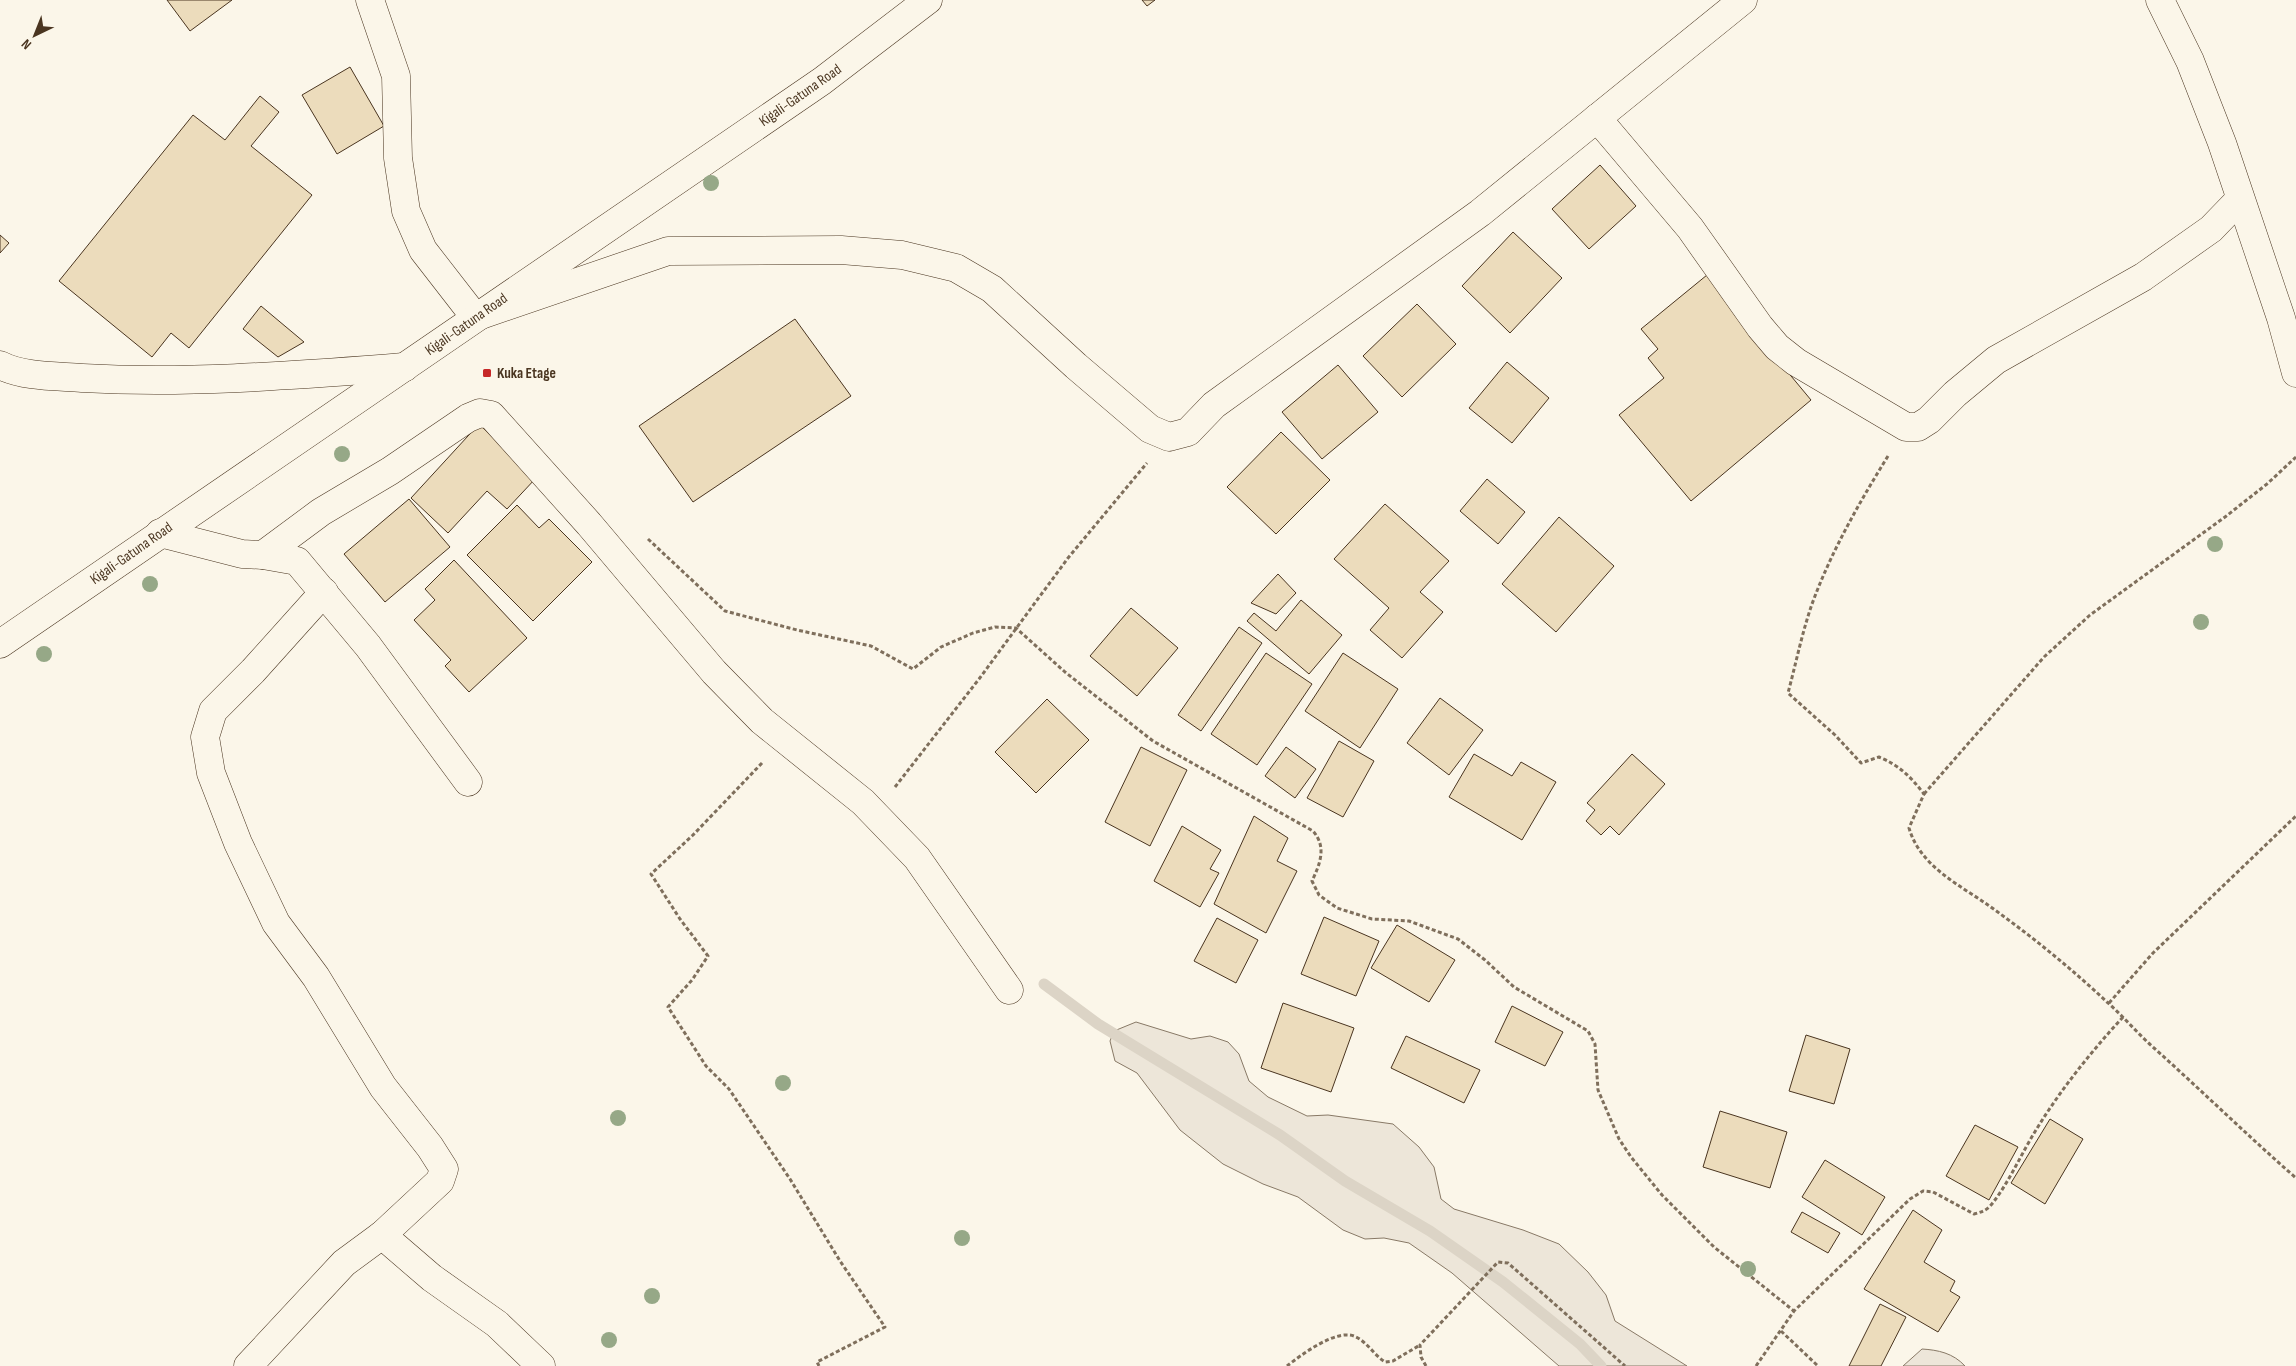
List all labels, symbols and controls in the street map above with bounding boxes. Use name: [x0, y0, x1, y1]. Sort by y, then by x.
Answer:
north arrow: [10, 10, 60, 60]
text: N: [18, 35, 35, 53]
street label: Kigali-Gatuna Road: [755, 60, 845, 131]
street label: Kigali-Gatuna Road: [421, 289, 511, 360]
place label: Kuka Etage: [497, 364, 556, 383]
marker: Kuka Etage: [481, 367, 493, 379]
street label: Kigali-Gatuna Road: [86, 518, 176, 589]

